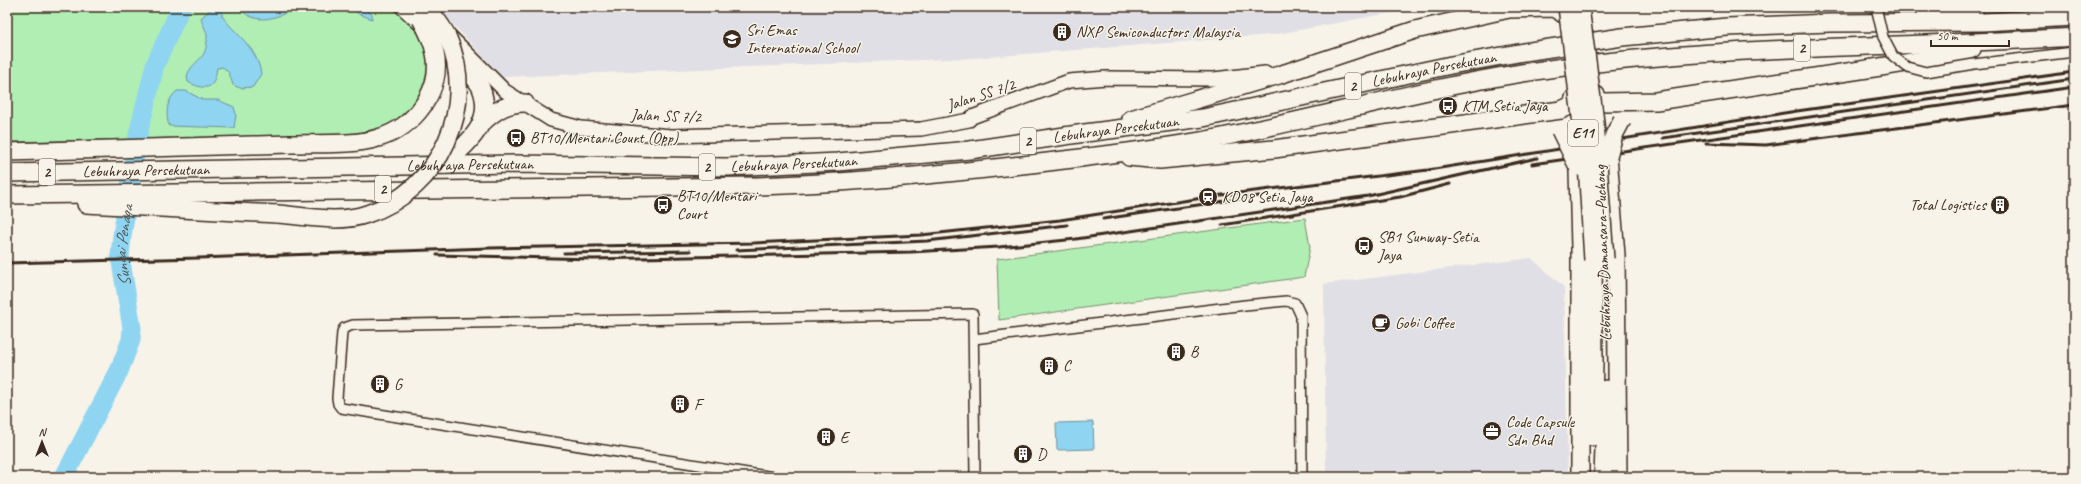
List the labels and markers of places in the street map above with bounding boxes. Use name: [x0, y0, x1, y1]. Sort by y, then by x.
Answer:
place label: Sri Emas International School: [746, 20, 861, 58]
building icon: NXP Semiconductors Malaysia: [1051, 21, 1073, 43]
place label: NXP Semiconductors Malaysia: [1076, 22, 1242, 42]
school or university icon: Sri Emas International School: [721, 28, 743, 50]
bus stop icon: KTM Setia Jaya: [1437, 95, 1459, 117]
place label: KTM Setia Jaya: [1462, 96, 1549, 116]
bus stop icon: BT10/Mentari Court (Opp): [505, 127, 527, 149]
place label: BT10/Mentari Court (Opp): [530, 128, 679, 148]
place label: BT10/Mentari Court: [677, 186, 758, 224]
station icon: KD08 Setia Jaya: [1197, 186, 1219, 208]
place label: KD08 Setia Jaya: [1222, 187, 1314, 207]
bus stop icon: BT10/Mentari Court: [652, 194, 674, 216]
building icon: Total Logistics: [1989, 194, 2011, 216]
place label: Total Logistics: [1910, 195, 1988, 215]
place label: SB1 Sunway-Setia Jaya: [1377, 227, 1480, 265]
bus stop icon: SB1 Sunway-Setia Jaya: [1353, 235, 1375, 257]
cafe icon: Gobi Coffee: [1370, 312, 1392, 334]
place label: Gobi Coffee: [1395, 313, 1456, 333]
building icon: B: [1165, 341, 1187, 363]
place label: B: [1190, 342, 1200, 362]
building icon: C: [1038, 355, 1060, 377]
place label: C: [1063, 356, 1072, 376]
building icon: G: [369, 373, 391, 395]
place label: G: [394, 374, 404, 394]
building icon: F: [669, 393, 691, 415]
place label: F: [694, 394, 705, 414]
place label: Code Capsule Sdn Bhd: [1506, 412, 1576, 450]
office icon: Code Capsule Sdn Bhd: [1481, 420, 1503, 442]
building icon: E: [815, 426, 837, 448]
place label: E: [840, 427, 851, 447]
building icon: D: [1012, 443, 1034, 465]
place label: D: [1037, 444, 1048, 464]

